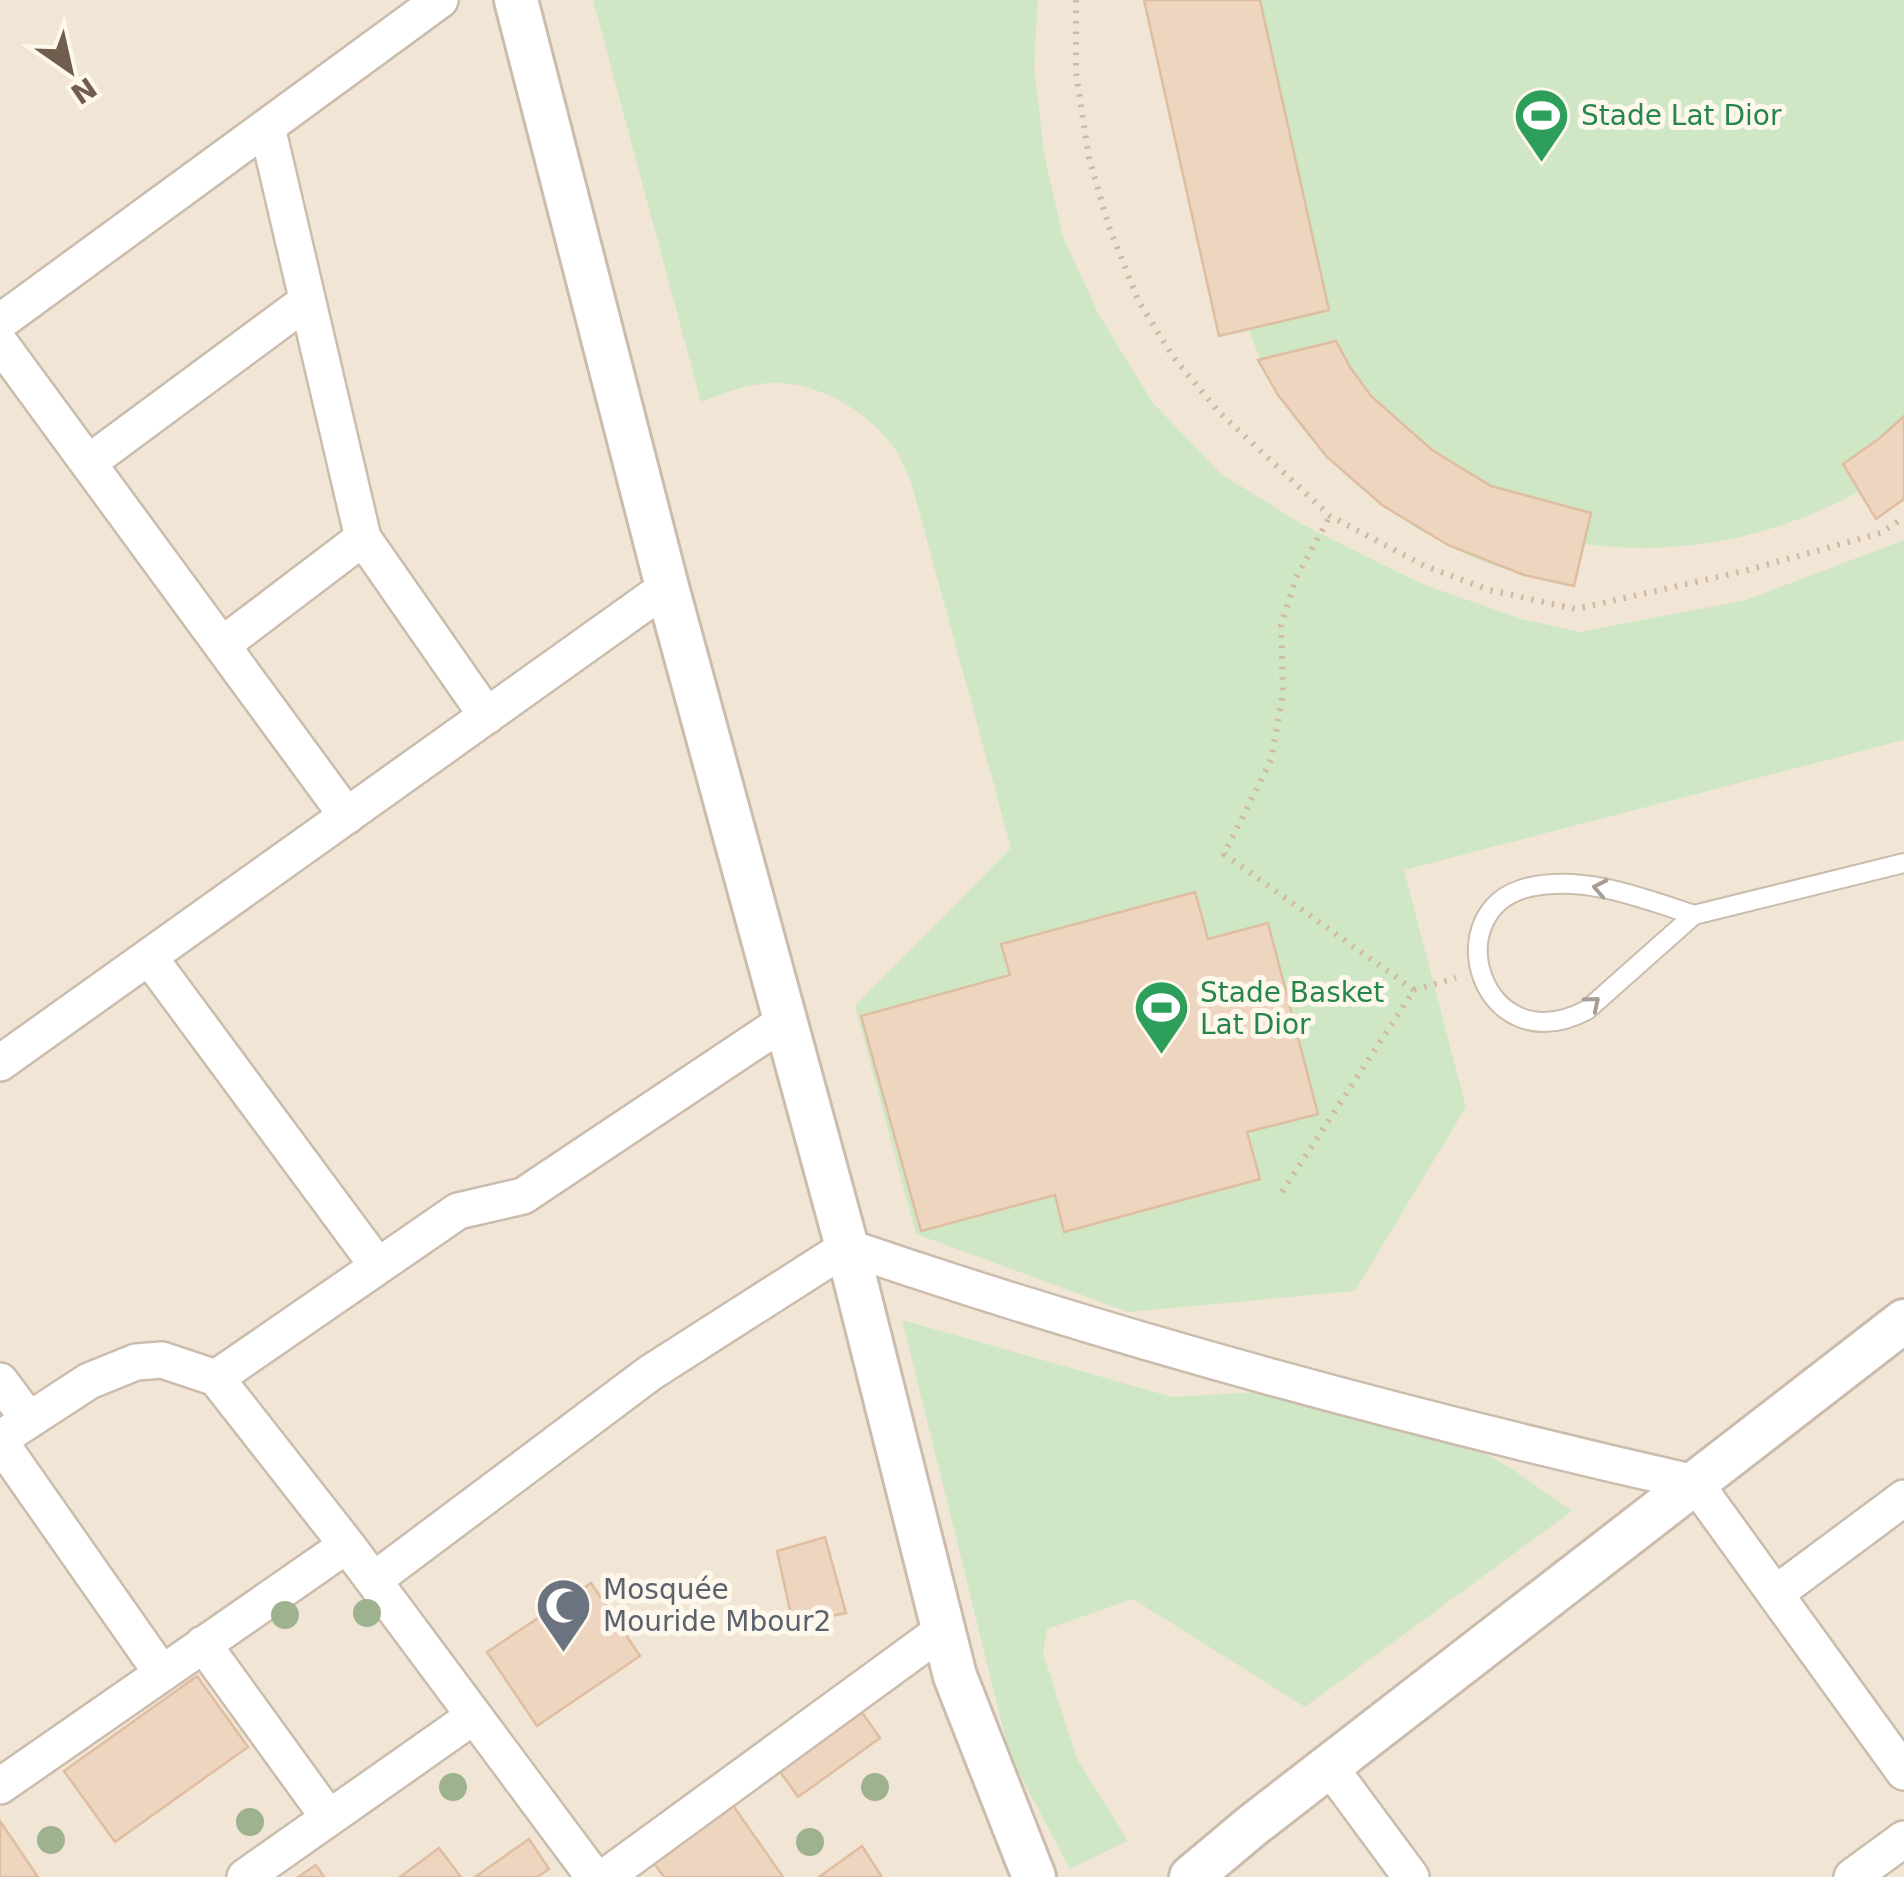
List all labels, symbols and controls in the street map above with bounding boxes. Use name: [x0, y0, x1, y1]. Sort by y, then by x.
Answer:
north arrow: [20, 20, 120, 120]
text: N: [65, 70, 103, 111]
sports icon: Stade Lat Dior: [1512, 85, 1572, 164]
place label: Stade Lat Dior: [1581, 99, 1782, 132]
one-way arrow: [1592, 879, 1609, 900]
place label: Stade Basket Lat Dior: [1200, 976, 1384, 1041]
sports icon: Stade Basket Lat Dior: [1131, 978, 1191, 1057]
one-way arrow: [1582, 997, 1600, 1015]
place label: Mosquée Mouride Mbour2: [603, 1573, 831, 1638]
mosque icon: Mosquée Mouride Mbour2: [534, 1575, 594, 1654]

